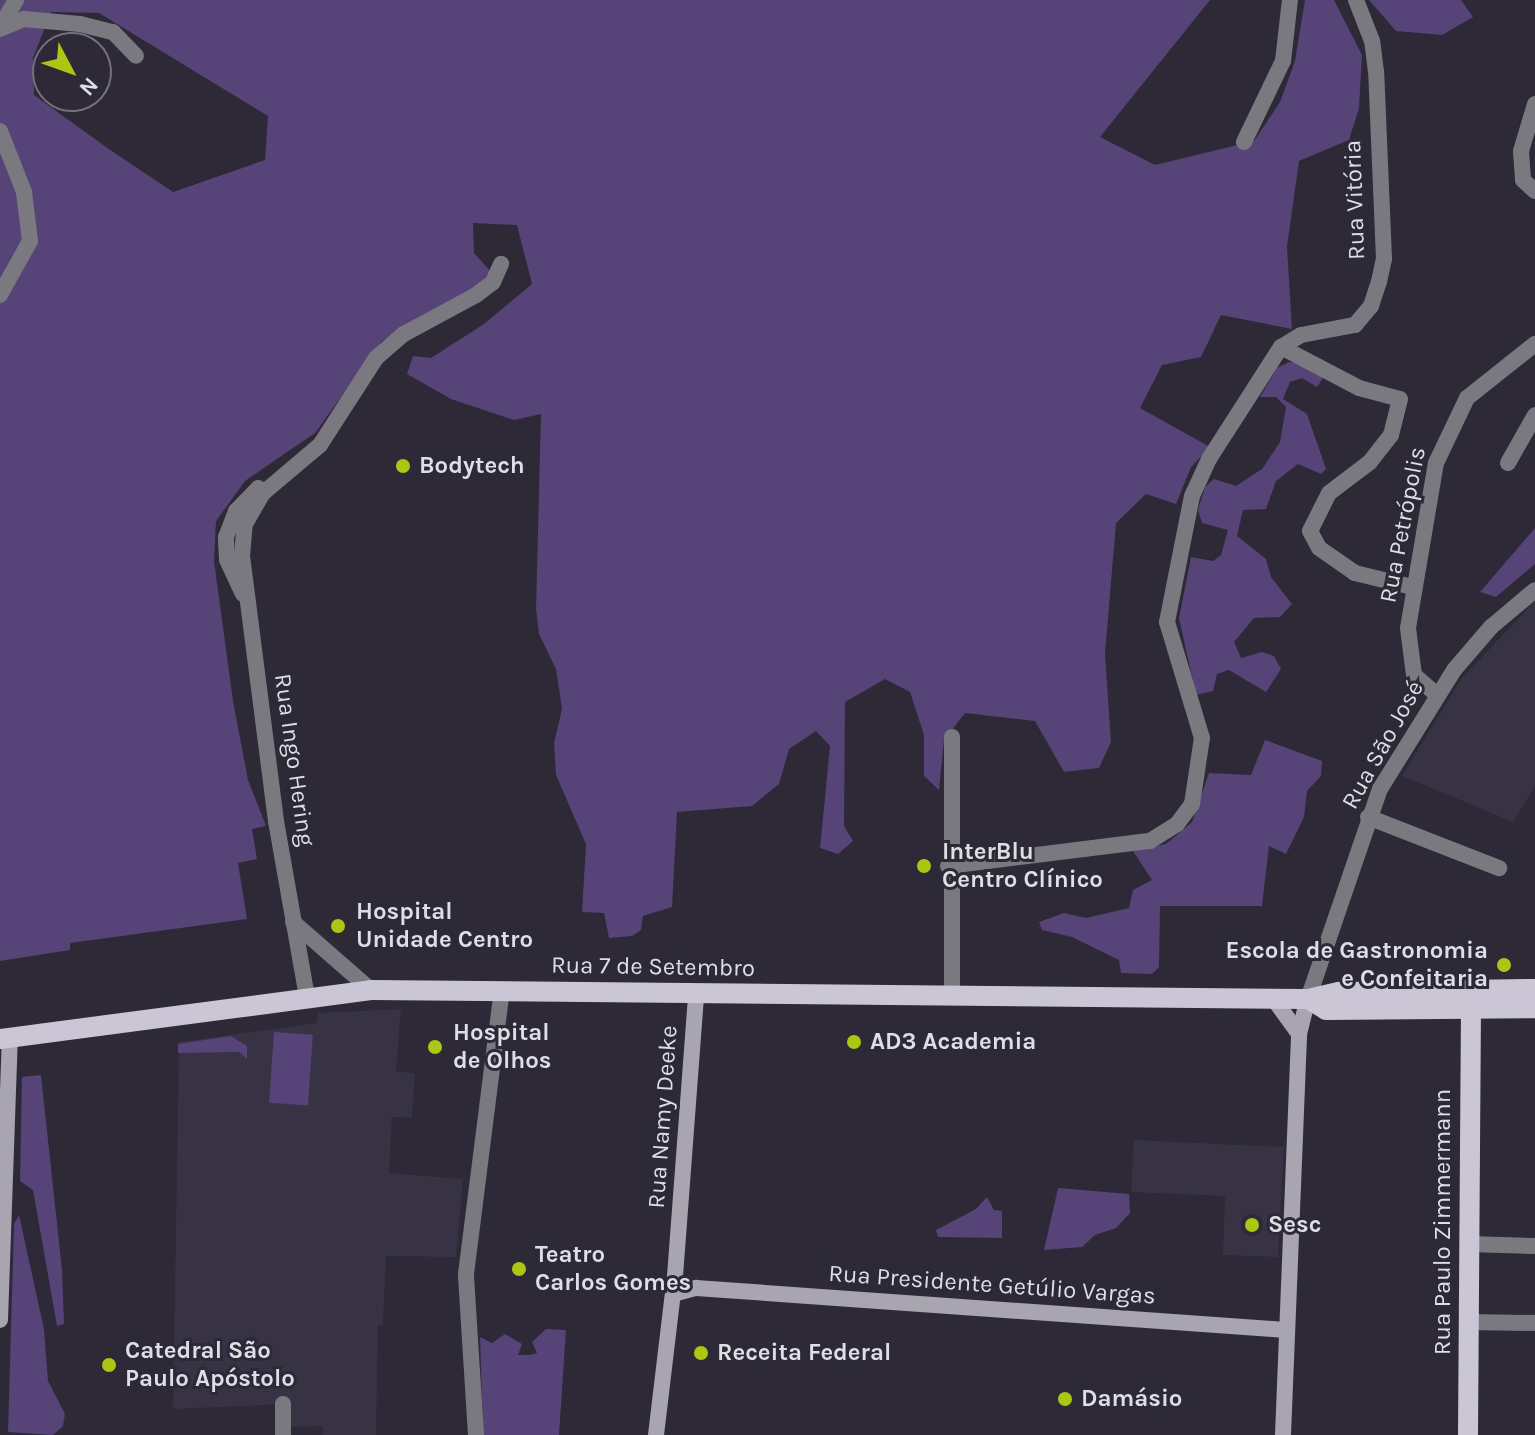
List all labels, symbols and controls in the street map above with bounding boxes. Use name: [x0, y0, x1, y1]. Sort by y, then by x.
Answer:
north arrow: [32, 32, 112, 112]
text: N: [74, 72, 104, 101]
street label: Rua Vitória: [1339, 140, 1371, 260]
street label: Rua Petrópolis: [1374, 445, 1432, 605]
place label: Bodytech: [419, 452, 525, 480]
marker: Bodytech: [394, 457, 412, 475]
street label: Rua Ingo Hering: [268, 672, 320, 848]
street label: Rua São José: [1336, 676, 1430, 814]
place label: InterBlu Centro Clínico: [942, 838, 1103, 894]
marker: InterBlu Centro Clínico: [913, 855, 935, 877]
place label: Hospital Unidade Centro: [356, 898, 533, 954]
marker: Hospital Unidade Centro: [327, 915, 349, 937]
place label: Escola de Gastronomia e Confeitaria: [1225, 937, 1488, 993]
street label: Rua 7 de Setembro: [551, 951, 755, 983]
marker: Escola de Gastronomia e Confeitaria: [1495, 956, 1513, 974]
place label: Hospital de Olhos: [453, 1019, 551, 1075]
street label: Rua Namy Deeke: [642, 1025, 684, 1209]
place label: AD3 Academia: [870, 1028, 1036, 1056]
marker: AD3 Academia: [845, 1033, 863, 1051]
marker: Hospital de Olhos: [424, 1036, 446, 1058]
street label: Rua Paulo Zimmermann: [1429, 1089, 1457, 1355]
place label: Sesc: [1268, 1211, 1321, 1239]
marker: Sesc: [1243, 1216, 1261, 1234]
place label: Teatro Carlos Gomes: [535, 1241, 691, 1297]
street label: Rua Presidente Getúlio Vargas: [827, 1259, 1157, 1311]
marker: Teatro Carlos Gomes: [510, 1260, 528, 1278]
place label: Catedral São Paulo Apóstolo: [125, 1337, 295, 1393]
place label: Receita Federal: [717, 1339, 891, 1367]
marker: Receita Federal: [692, 1344, 710, 1362]
marker: Catedral São Paulo Apóstolo: [100, 1356, 118, 1374]
place label: Damásio: [1081, 1385, 1182, 1413]
marker: Damásio: [1056, 1390, 1074, 1408]

